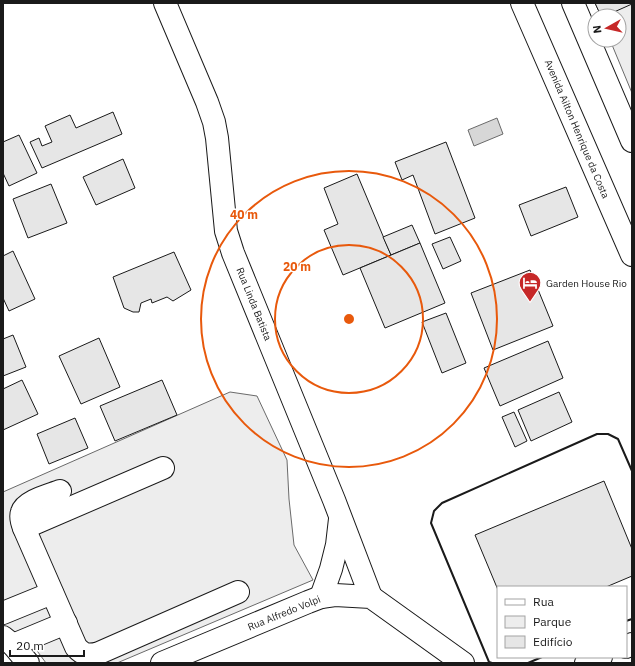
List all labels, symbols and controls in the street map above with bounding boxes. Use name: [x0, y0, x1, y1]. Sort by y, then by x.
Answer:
north arrow: [587, 8, 627, 48]
text: N: [590, 24, 605, 34]
street label: Avenida Ailton Henrique da Costa: [542, 58, 612, 201]
text: 40 m: [230, 207, 258, 222]
text: 20 m: [283, 259, 311, 274]
street label: Rua Linda Batista: [233, 265, 275, 343]
hotel icon: Garden House Rio: [517, 270, 543, 303]
place label: Garden House Rio: [546, 277, 627, 290]
centre of rings: [342, 312, 356, 326]
legend: [497, 586, 627, 658]
street label: Rua Alfredo Volpi: [246, 592, 322, 634]
text: Rua: [533, 594, 554, 609]
text: Parque: [533, 614, 572, 629]
scale bar: [10, 632, 84, 658]
text: Edifício: [533, 634, 573, 649]
text: 20 m: [16, 638, 44, 653]

